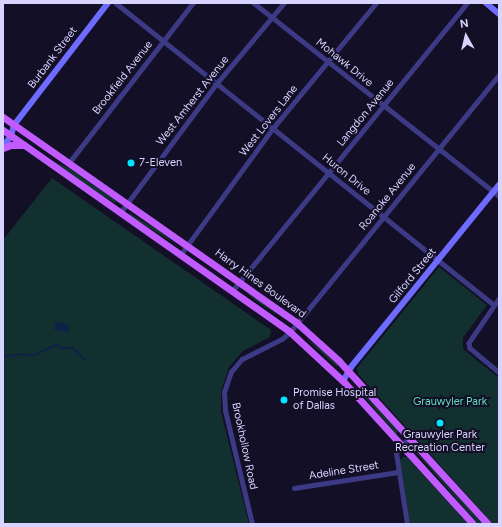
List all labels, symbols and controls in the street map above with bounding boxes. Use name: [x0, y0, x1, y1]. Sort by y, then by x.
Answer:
north arrow: [446, 16, 486, 56]
text: N: [459, 17, 469, 31]
street label: Burbank Street: [26, 25, 80, 91]
street label: Mohawk Drive: [313, 36, 375, 90]
street label: Brookfield Avenue: [90, 39, 156, 117]
street label: West Amherst Avenue: [154, 54, 232, 148]
street label: Langdon Avenue: [335, 77, 397, 149]
street label: West Lovers Lane: [237, 83, 301, 159]
street label: Huron Drive: [319, 151, 373, 199]
place label: 7-Eleven: [139, 156, 182, 170]
marker: 7-Eleven: [126, 158, 136, 168]
street label: Roanoke Avenue: [357, 161, 419, 233]
street label: Harry Hines Boulevard: [212, 246, 308, 322]
street label: Gilford Street: [387, 246, 439, 306]
place label: Promise Hospital of Dallas: [293, 387, 376, 413]
marker: Promise Hospital of Dallas: [278, 394, 290, 406]
park label: Grauwyler Park: [413, 395, 487, 409]
street label: Brookhollow Road: [228, 401, 260, 491]
marker: Grauwyler Park Recreation Center: [435, 418, 445, 428]
place label: Grauwyler Park Recreation Center: [395, 429, 485, 455]
street label: Adeline Street: [308, 459, 380, 483]

